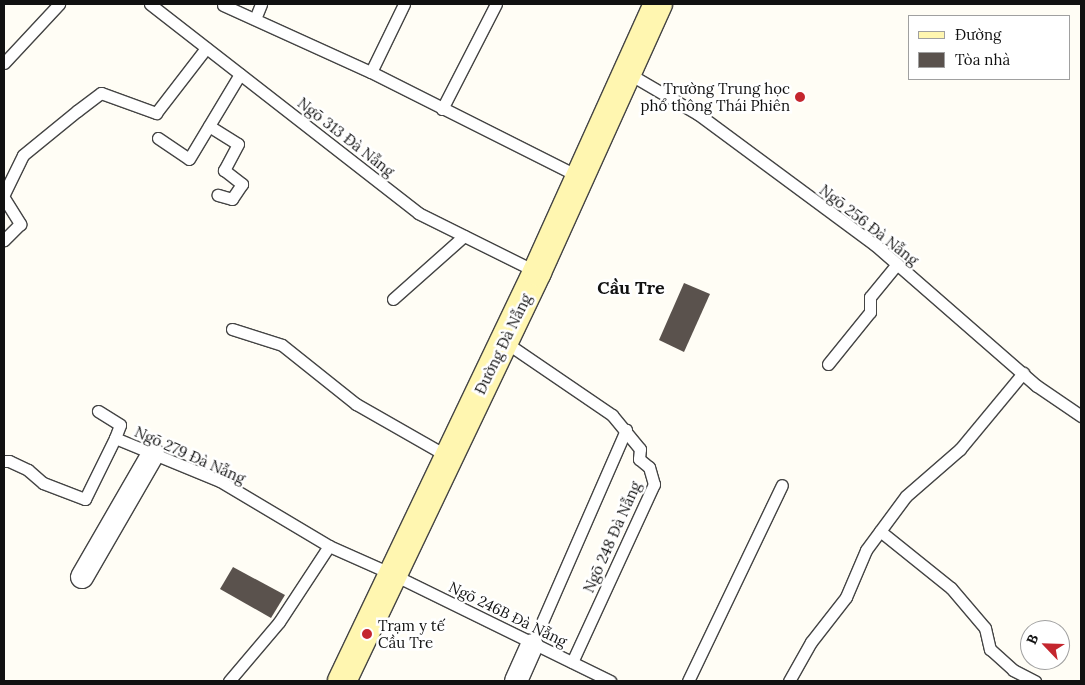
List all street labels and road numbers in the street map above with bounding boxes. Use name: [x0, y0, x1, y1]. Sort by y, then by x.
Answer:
street label: Ngõ 313 Đà Nẵng: [294, 94, 398, 180]
street label: Ngõ 256 Đà Nẵng: [816, 181, 922, 269]
street label: Đường Đà Nẵng: [471, 291, 535, 397]
street label: Ngõ 279 Đà Nẵng: [132, 423, 248, 487]
street label: Ngõ 248 Đà Nẵng: [579, 479, 645, 595]
street label: Ngõ 246B Đà Nẵng: [446, 578, 570, 650]

